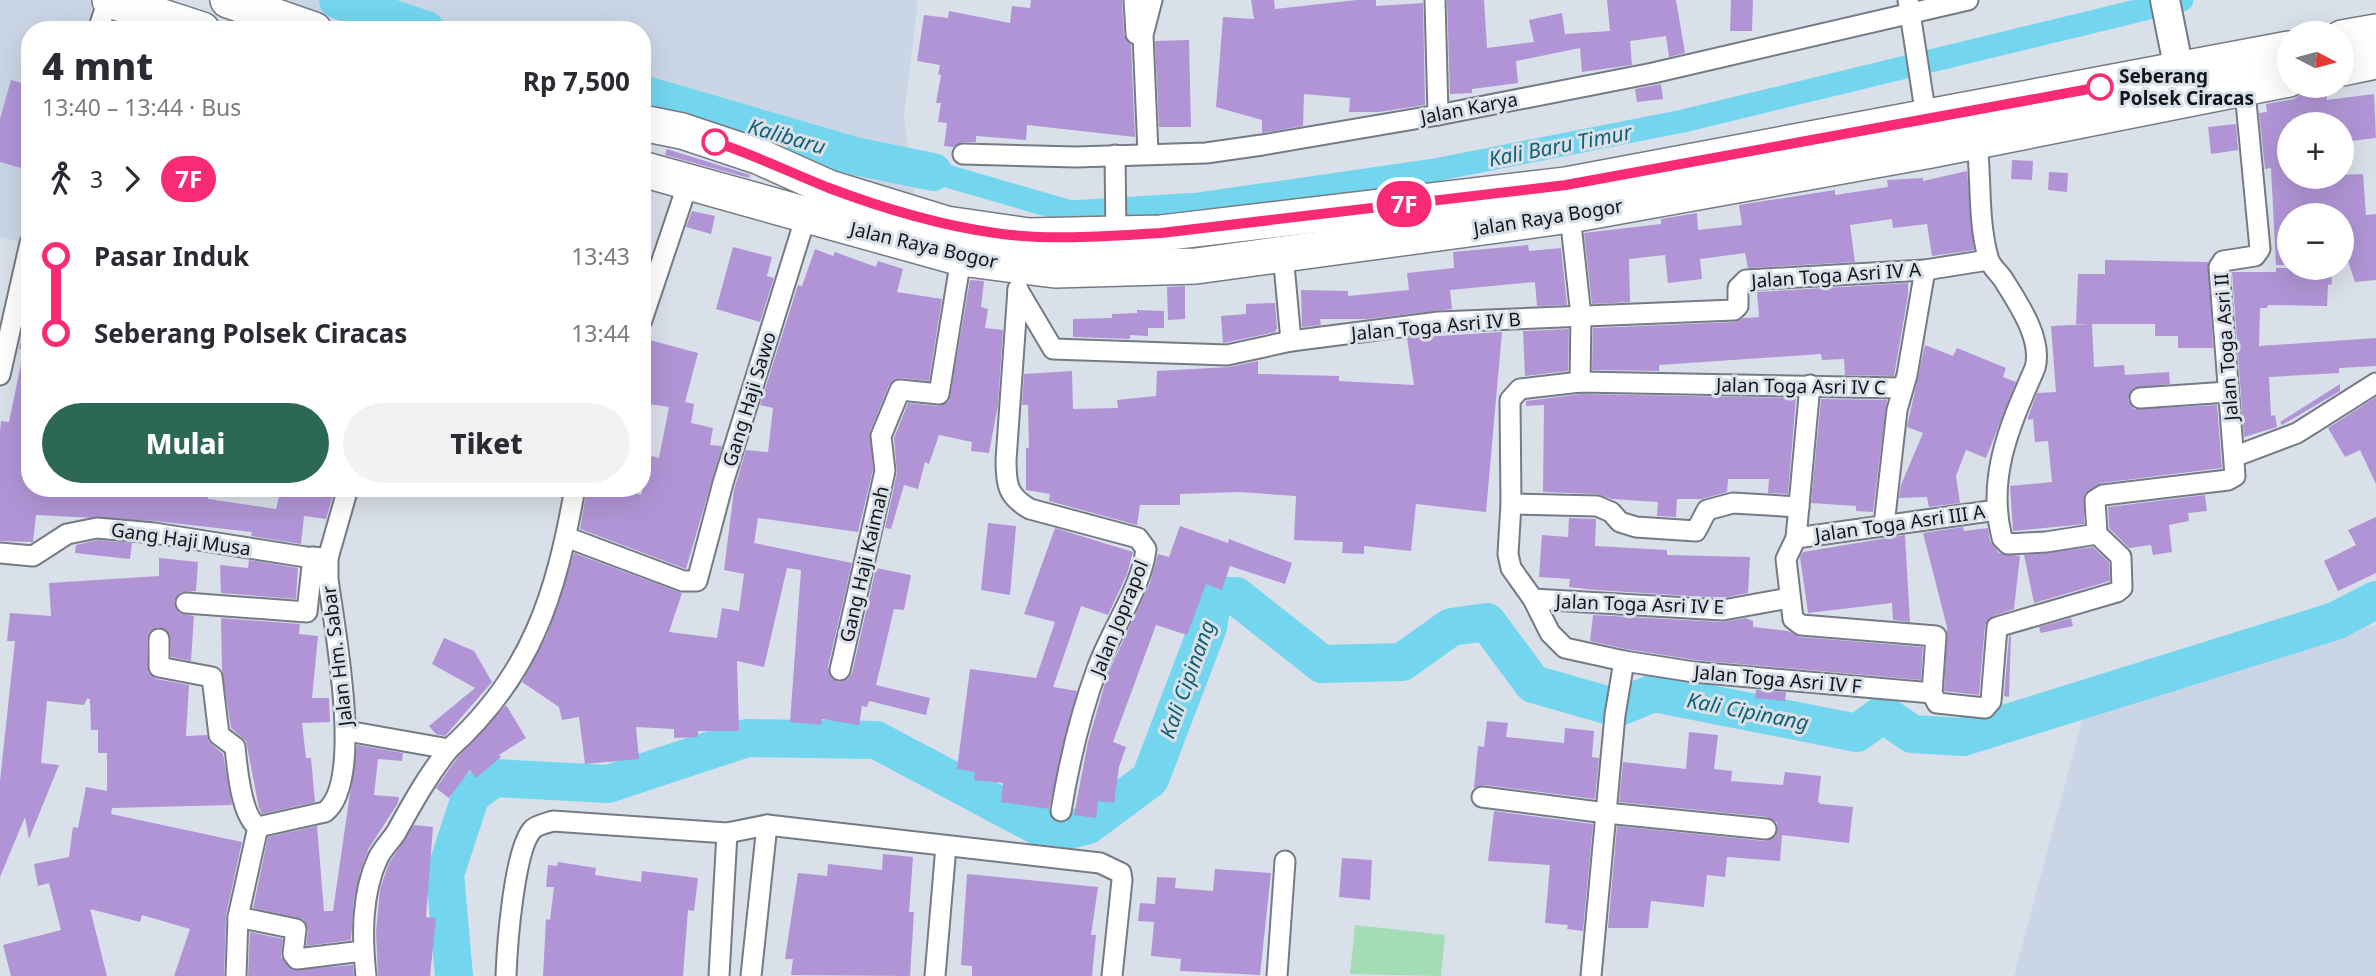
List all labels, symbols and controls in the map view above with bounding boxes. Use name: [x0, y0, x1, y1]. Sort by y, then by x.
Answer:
north arrow: [2277, 21, 2354, 98]
map controls: [2277, 21, 2354, 280]
text: 4 mnt: [42, 39, 153, 91]
text: Rp 7,500: [523, 63, 630, 99]
place label: Seberang Polsek Ciracas: [2119, 63, 2254, 111]
marker: Seberang Polsek Ciracas: [2087, 74, 2113, 100]
street label: Jalan Karya: [1416, 86, 1520, 131]
text: 13:40 – 13:44 · Bus: [42, 91, 241, 123]
water label: Kalibaru: [745, 112, 829, 160]
button: +: [2277, 112, 2354, 189]
water label: Kali Baru Timur: [1486, 117, 1636, 173]
unlabelled marker: [702, 129, 728, 155]
icon: walk: [42, 160, 80, 198]
icon: forward: [113, 160, 151, 198]
text: 7F: [175, 162, 202, 195]
text: 3: [90, 163, 103, 195]
line badge: 7F: [1372, 181, 1436, 227]
text: 7F: [1391, 187, 1417, 220]
street label: Jalan Raya Bogor: [1470, 192, 1625, 242]
button: −: [2277, 203, 2354, 280]
street label: Jalan Raya Bogor: [846, 215, 1001, 275]
text: Pasar Induk: [94, 238, 249, 274]
text: 13:43: [571, 240, 630, 272]
street label: Jalan Toga Asri IV A: [1748, 256, 1923, 294]
street label: Jalan Toga Asri II: [2208, 272, 2244, 424]
street label: Jalan Toga Asri IV B: [1348, 306, 1522, 347]
text: Seberang Polsek Ciracas: [94, 315, 407, 351]
text: 13:44: [571, 317, 630, 349]
street label: Gang Haji Sawo: [716, 328, 782, 470]
street label: Jalan Toga Asri IV C: [1714, 371, 1886, 400]
button: Mulai: [42, 403, 329, 483]
button: Tiket: [343, 403, 630, 483]
street label: Gang Haji Kaimah: [833, 483, 895, 645]
street label: Jalan Toga Asri III A: [1811, 498, 1988, 548]
street label: Gang Haji Musa: [109, 516, 253, 562]
street label: Jalan Joprapol: [1083, 556, 1154, 682]
street label: Jalan Hm. Sabar: [315, 584, 359, 730]
street label: Jalan Toga Asri IV E: [1553, 588, 1725, 620]
water label: Kali Cipinang: [1153, 616, 1221, 742]
street label: Jalan Toga Asri IV F: [1691, 659, 1863, 699]
water label: Kali Cipinang: [1685, 685, 1811, 737]

